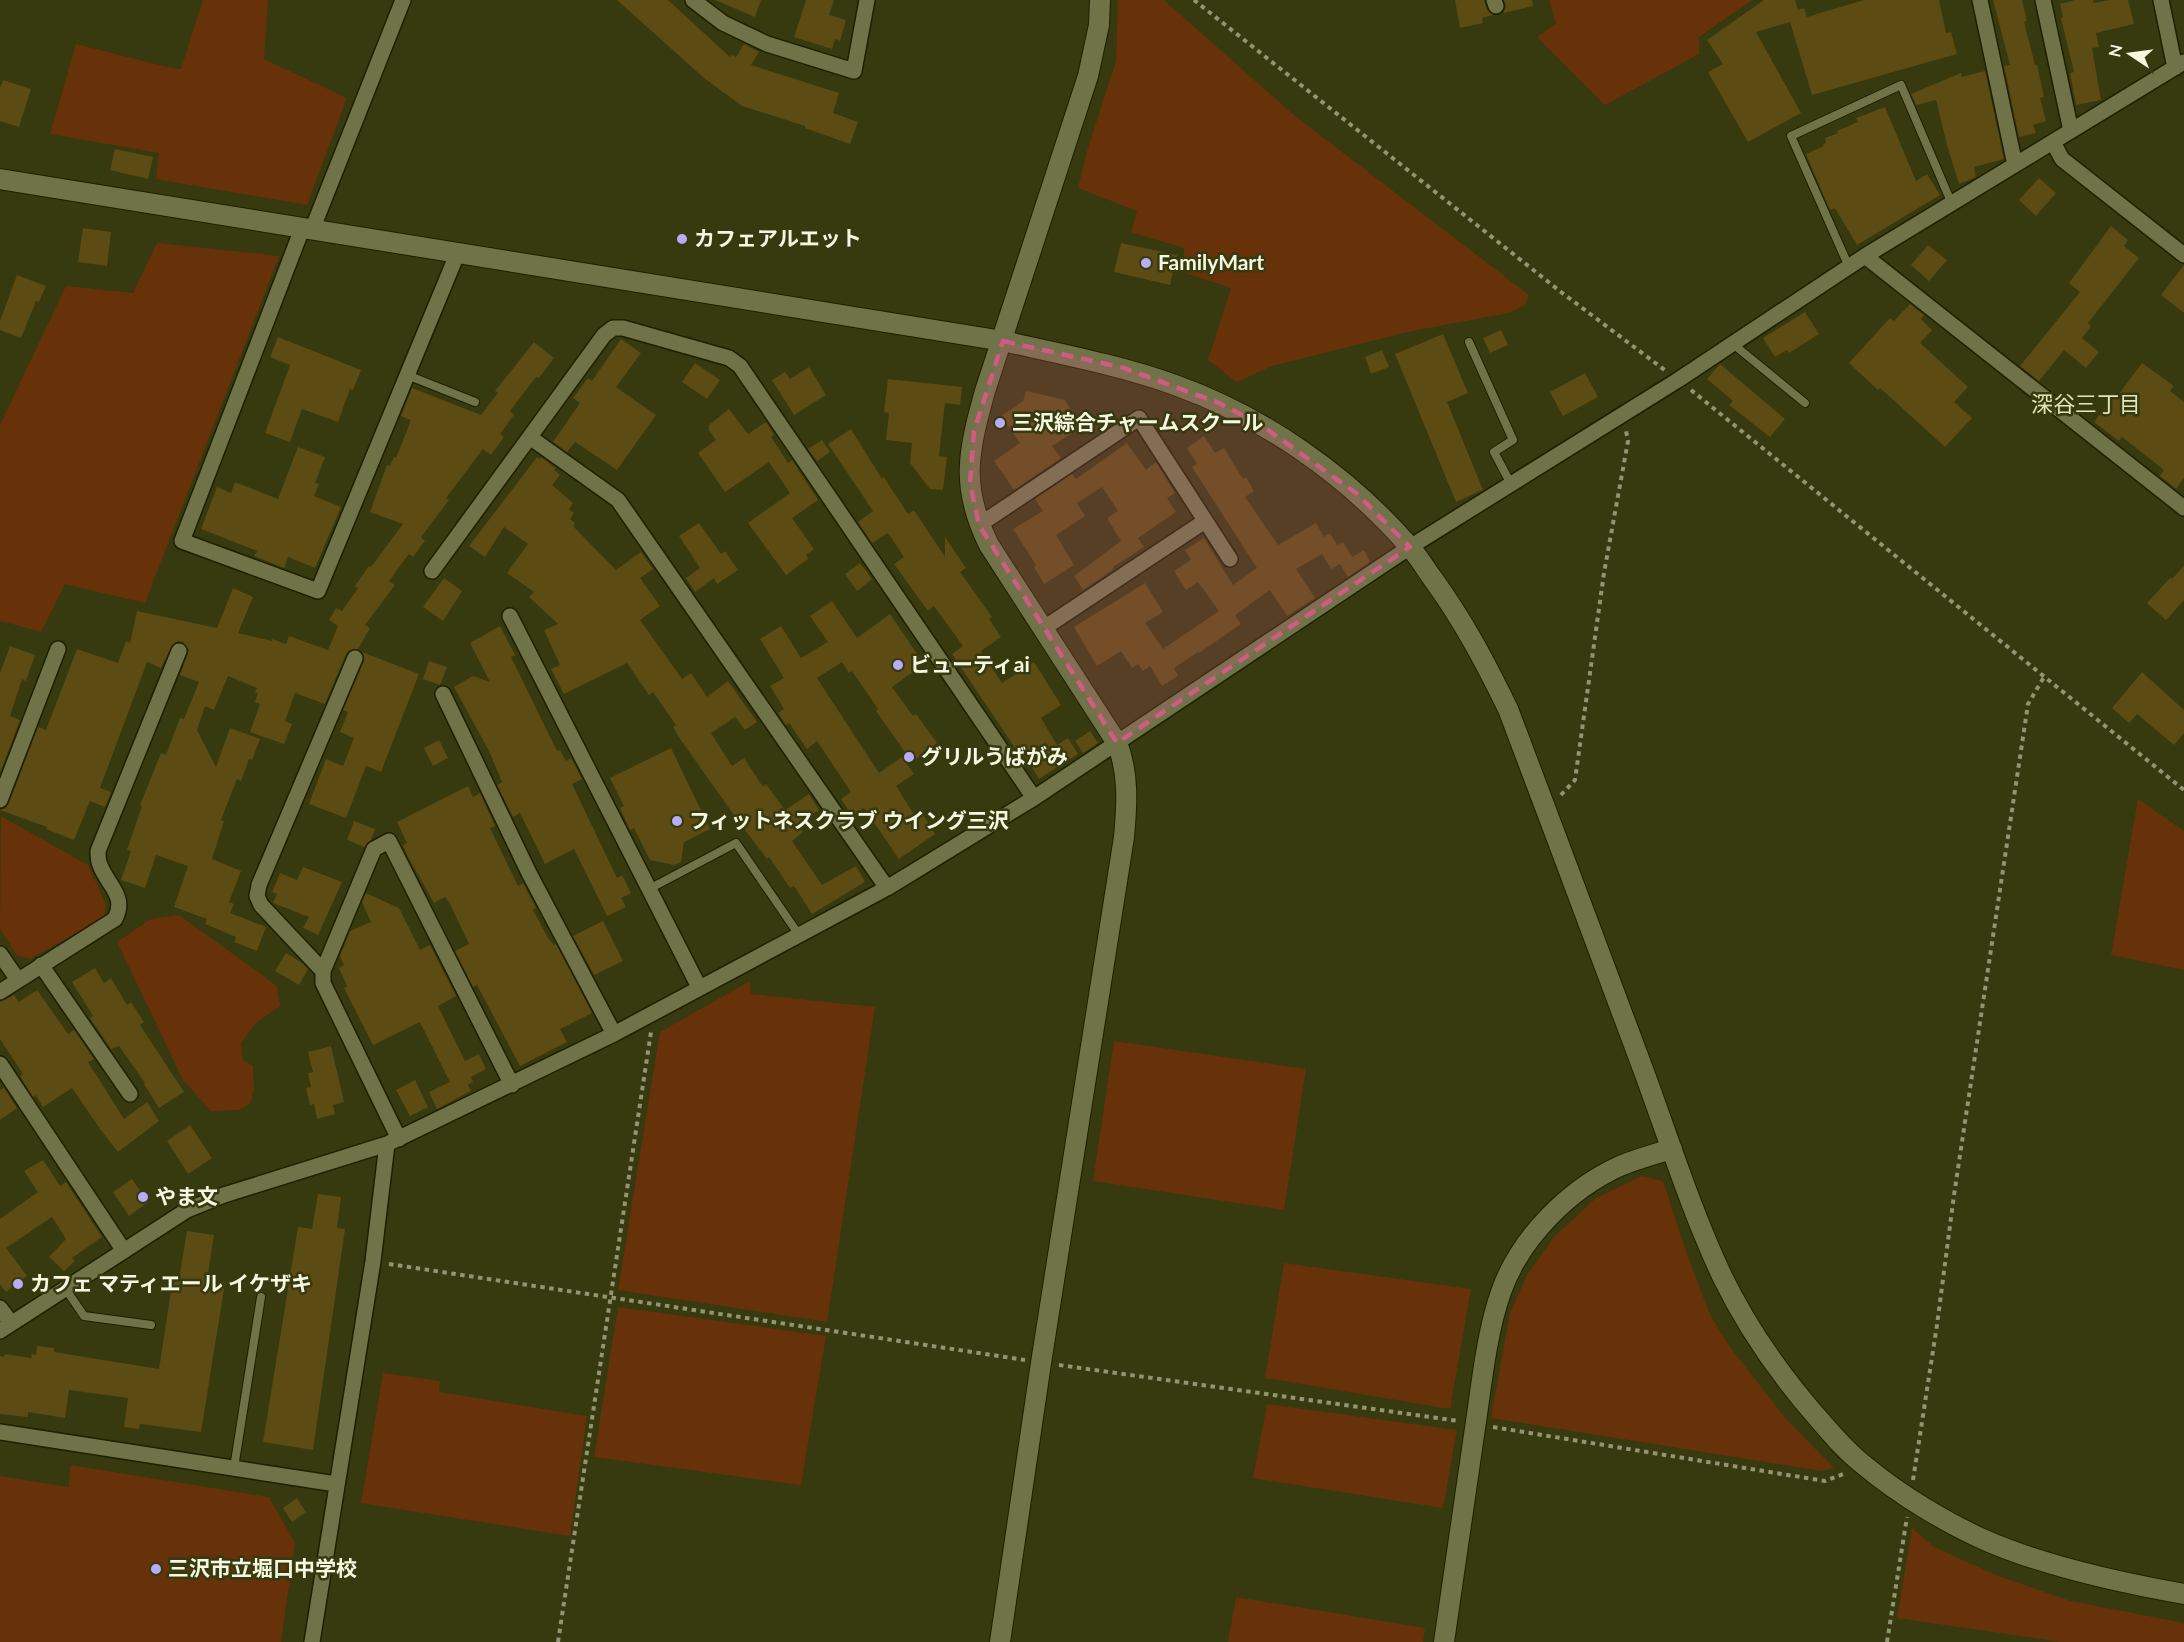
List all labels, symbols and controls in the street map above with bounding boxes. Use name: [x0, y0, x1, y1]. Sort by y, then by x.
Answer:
north arrow: [2100, 24, 2160, 84]
text: N: [2104, 42, 2126, 59]
place label: カフェアルエット: [694, 225, 862, 250]
marker: カフェアルエット: [675, 232, 689, 246]
place label: FamilyMart: [1158, 249, 1264, 274]
marker: FamilyMart: [1139, 256, 1153, 270]
district label: 深谷三丁目: [2031, 390, 2141, 417]
place label: 三沢綜合チャームスクール: [1012, 409, 1263, 434]
marker: 三沢綜合チャームスクール: [993, 416, 1007, 430]
place label: ビューティai: [910, 651, 1030, 676]
marker: ビューティai: [891, 658, 905, 672]
place label: グリルうばがみ: [921, 743, 1068, 768]
marker: グリルうばがみ: [902, 750, 916, 764]
place label: フィットネスクラブ ウイング三沢: [689, 807, 1009, 832]
marker: フィットネスクラブ ウイング三沢: [670, 814, 684, 828]
place label: やま文: [155, 1183, 218, 1208]
marker: やま文: [136, 1190, 150, 1204]
place label: カフェ マティエール イケザキ: [30, 1270, 312, 1295]
marker: カフェ マティエール イケザキ: [11, 1277, 25, 1291]
place label: 三沢市立堀口中学校: [168, 1555, 357, 1580]
marker: 三沢市立堀口中学校: [149, 1562, 163, 1576]

